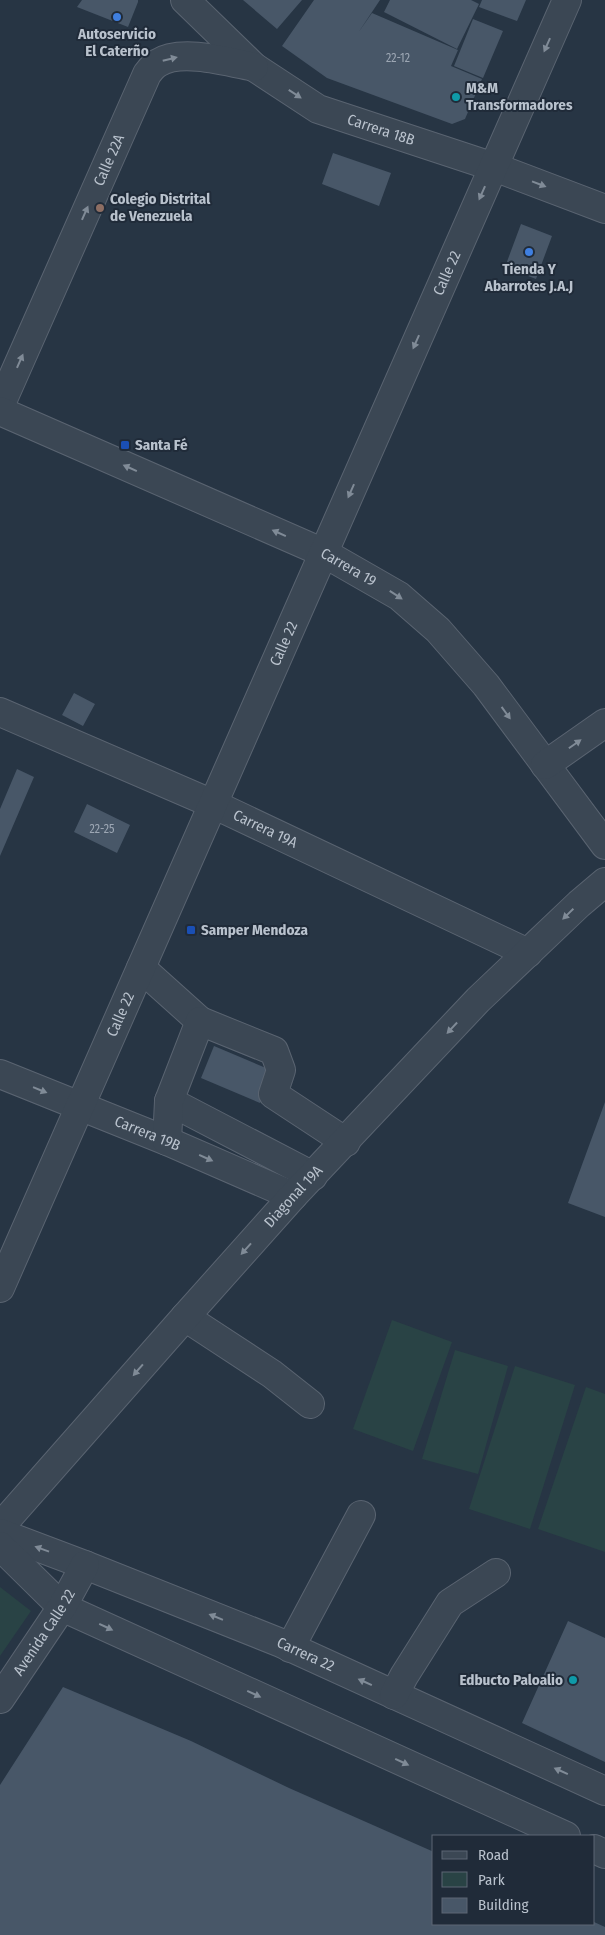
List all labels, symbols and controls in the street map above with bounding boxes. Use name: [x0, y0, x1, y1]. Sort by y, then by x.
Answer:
marker: Autoservicio El Caterño: [111, 11, 123, 23]
place label: Autoservicio El Caterño: [77, 25, 156, 60]
one-way arrow: [543, 38, 551, 52]
house number: 22-12: [386, 51, 410, 65]
one-way arrow: [162, 55, 177, 63]
place label: M&M Transformadores: [466, 79, 573, 114]
one-way arrow: [289, 89, 302, 99]
marker: M&M Transformadores: [450, 91, 462, 103]
street label: Carrera 18B: [345, 110, 417, 149]
street label: Calle 22A: [90, 131, 128, 189]
one-way arrow: [532, 181, 546, 189]
one-way arrow: [477, 186, 485, 200]
place label: Colegio Distrital de Venezuela: [110, 190, 211, 225]
marker: Colegio Distrital de Venezuela: [94, 202, 106, 214]
one-way arrow: [82, 206, 90, 220]
marker: Tienda Y Abarrotes J.A.J: [523, 246, 535, 258]
street label: Calle 22: [429, 248, 465, 298]
place label: Tienda Y Abarrotes J.A.J: [484, 260, 573, 295]
one-way arrow: [412, 335, 420, 349]
one-way arrow: [16, 354, 24, 368]
place label: Santa Fé: [135, 436, 188, 454]
marker: Santa Fé: [119, 439, 131, 451]
one-way arrow: [123, 464, 137, 472]
one-way arrow: [346, 484, 354, 498]
one-way arrow: [272, 529, 286, 537]
street label: Carrera 19: [317, 544, 380, 590]
one-way arrow: [389, 590, 403, 599]
street label: Calle 22: [266, 618, 301, 669]
one-way arrow: [501, 706, 512, 719]
one-way arrow: [568, 739, 582, 749]
street label: Carrera 19A: [230, 806, 301, 852]
house number: 22-25: [89, 822, 115, 836]
one-way arrow: [563, 908, 575, 920]
place label: Samper Mendoza: [201, 921, 308, 939]
marker: Samper Mendoza: [185, 924, 197, 936]
street label: Calle 22: [103, 989, 138, 1039]
one-way arrow: [446, 1022, 458, 1034]
one-way arrow: [33, 1086, 48, 1094]
street label: Carrera 19B: [112, 1112, 183, 1155]
one-way arrow: [199, 1155, 213, 1163]
street label: Diagonal 19A: [260, 1161, 326, 1231]
one-way arrow: [240, 1243, 252, 1255]
one-way arrow: [132, 1364, 143, 1377]
one-way arrow: [35, 1545, 50, 1552]
street label: Avenida Calle 22: [9, 1586, 79, 1679]
one-way arrow: [209, 1613, 223, 1621]
one-way arrow: [99, 1623, 113, 1631]
street label: Carrera 22: [274, 1633, 338, 1675]
place label: Edbucto Paloalio: [459, 1671, 563, 1689]
marker: Edbucto Paloalio: [567, 1674, 579, 1686]
one-way arrow: [358, 1678, 372, 1686]
one-way arrow: [247, 1691, 261, 1699]
one-way arrow: [395, 1758, 409, 1766]
one-way arrow: [554, 1767, 568, 1775]
legend: [432, 1835, 595, 1925]
text: Road: [478, 1846, 509, 1864]
text: Park: [478, 1871, 505, 1889]
text: Building: [478, 1896, 529, 1914]

